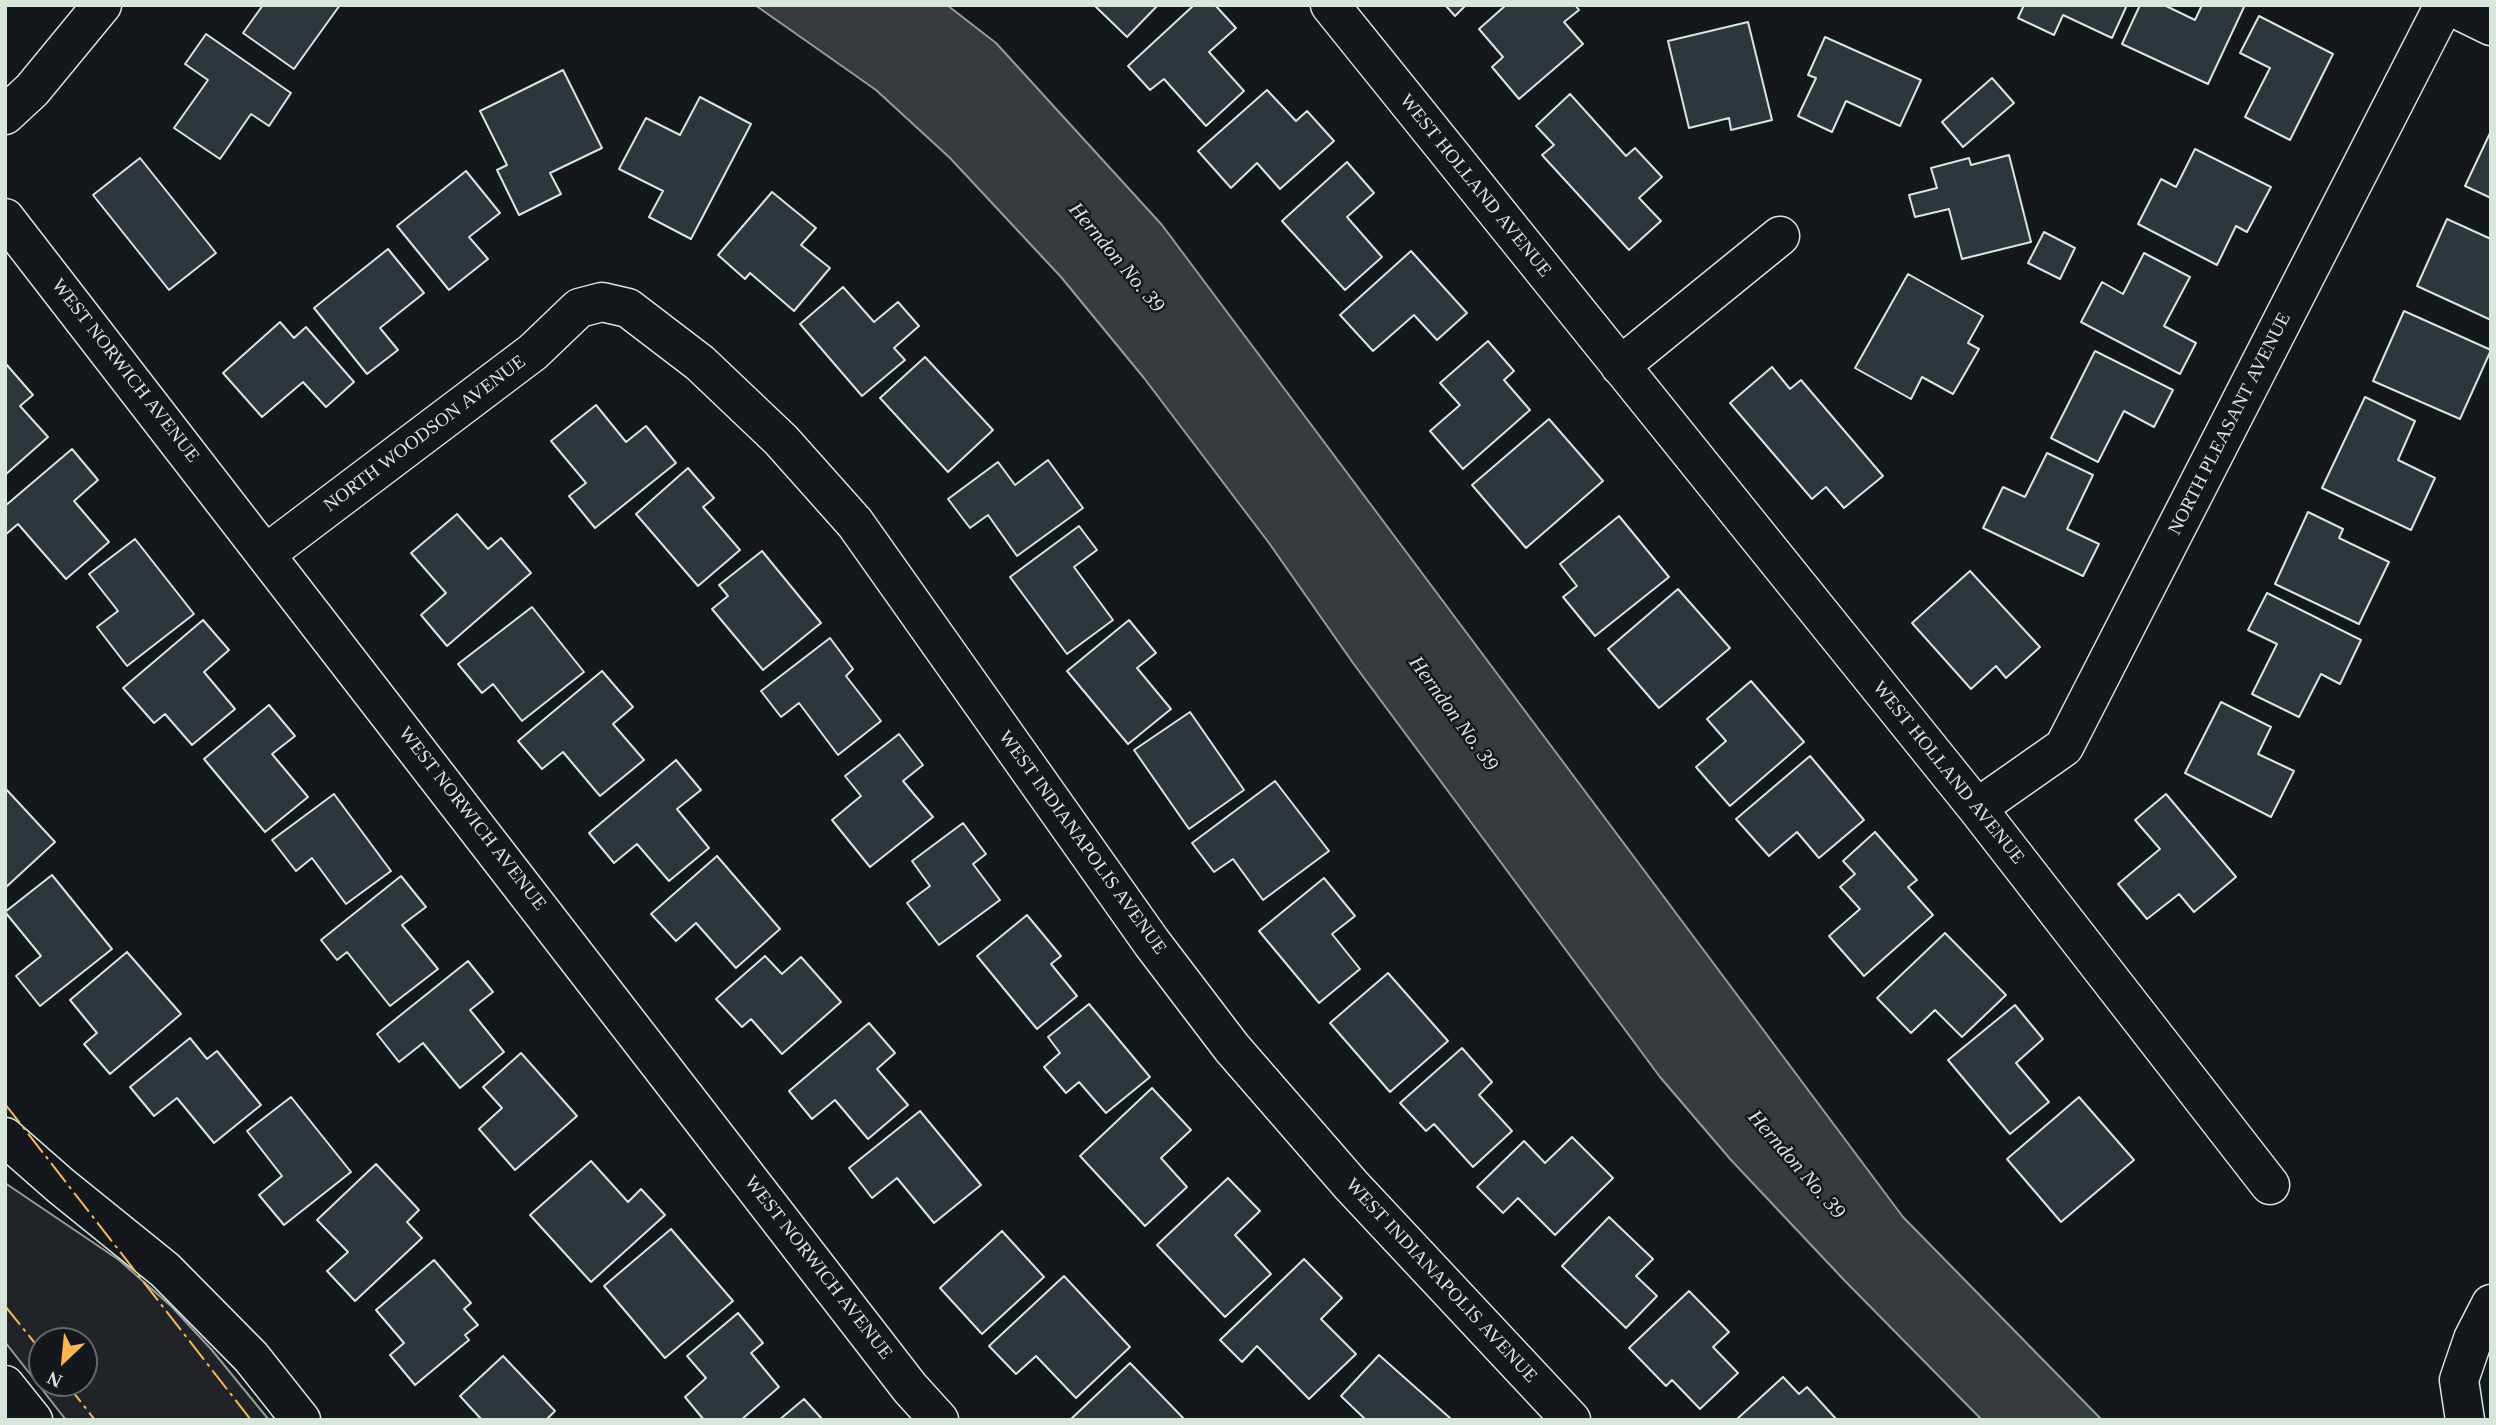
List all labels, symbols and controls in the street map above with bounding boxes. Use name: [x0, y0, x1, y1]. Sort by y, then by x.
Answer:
street label: WEST HOLLAND AVENUE: [1394, 90, 1556, 282]
water label: Herndon No. 39: [1063, 198, 1169, 318]
street label: WEST NORWICH AVENUE: [46, 275, 204, 467]
street label: NORTH PLEASANT AVENUE: [2164, 309, 2296, 539]
street label: NORTH WOODSON AVENUE: [320, 351, 530, 517]
water label: Herndon No. 39: [1403, 652, 1503, 776]
street label: WEST HOLLAND AVENUE: [1867, 677, 2029, 869]
street label: WEST NORWICH AVENUE: [393, 723, 551, 915]
street label: WEST INDIANAPOLIS AVENUE: [993, 727, 1171, 959]
water label: Herndon No. 39: [1742, 1105, 1850, 1225]
street label: WEST NORWICH AVENUE: [739, 1172, 897, 1364]
street label: WEST INDIANAPOLIS AVENUE: [1340, 1174, 1542, 1388]
north arrow: [28, 1327, 98, 1397]
text: N: [44, 1367, 65, 1392]

